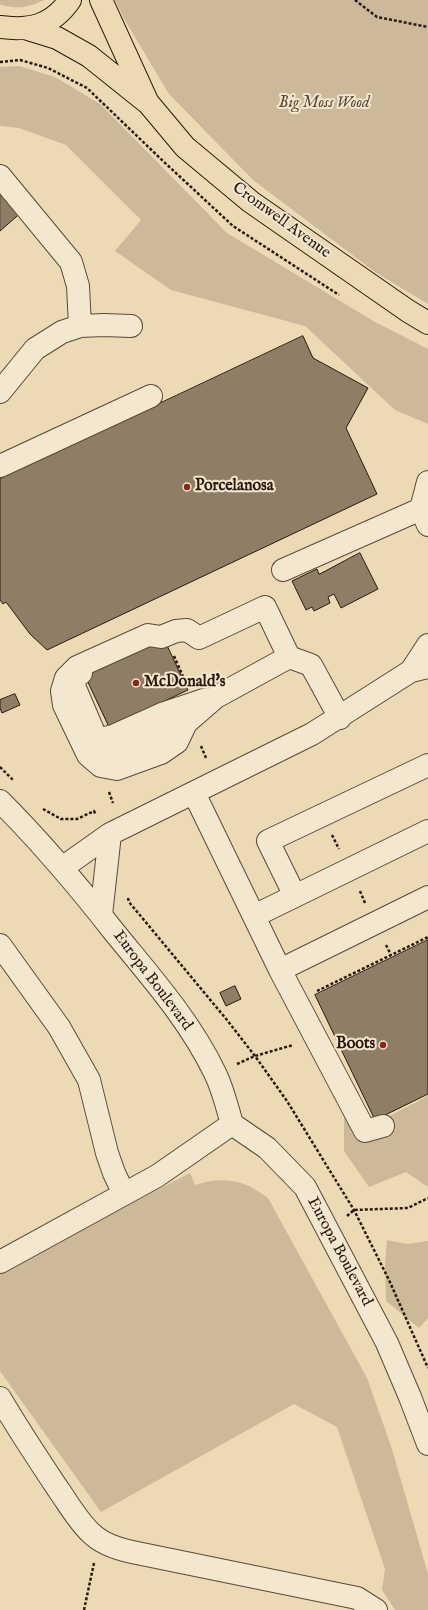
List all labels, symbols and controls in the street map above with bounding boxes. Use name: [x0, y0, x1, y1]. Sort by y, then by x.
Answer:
park label: Big Moss Wood: [278, 94, 370, 114]
street label: Cromwell Avenue: [228, 179, 334, 263]
place label: Porcelanosa: [195, 477, 274, 497]
marker: Porcelanosa: [182, 482, 192, 492]
place label: McDonald's: [144, 673, 225, 693]
marker: McDonald's: [131, 678, 141, 688]
street label: Europa Boulevard: [108, 927, 196, 1035]
place label: Boots: [336, 1035, 375, 1055]
marker: Boots: [378, 1040, 388, 1050]
street label: Europa Boulevard: [302, 1194, 376, 1310]

